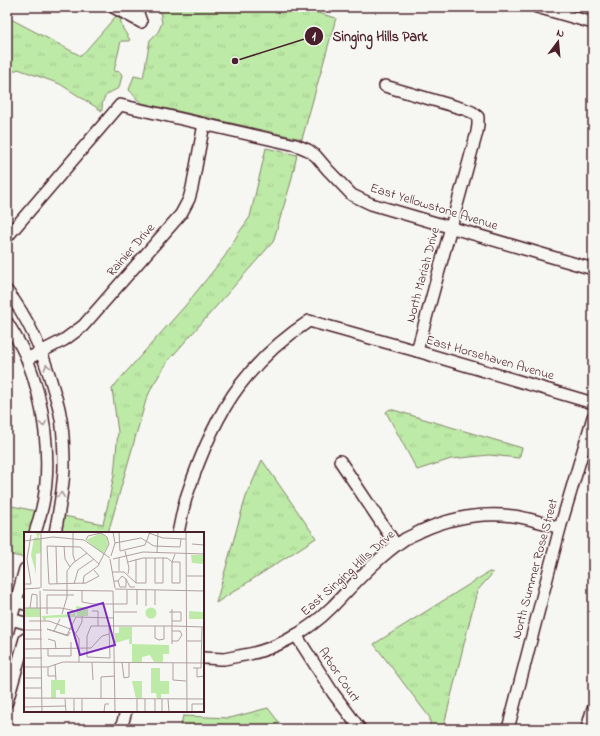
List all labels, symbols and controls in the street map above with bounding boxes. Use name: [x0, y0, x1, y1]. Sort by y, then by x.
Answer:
north arrow: [538, 22, 578, 62]
callout: Singing Hills Park: [304, 23, 435, 49]
text: N: [555, 25, 566, 42]
text: Singing Hills Park: [332, 27, 428, 50]
text: 1: [312, 28, 316, 46]
street label: East Yellowstone Avenue: [368, 179, 500, 236]
street label: Rainier Drive: [102, 219, 160, 281]
street label: North Mariah Drive: [401, 225, 445, 325]
street label: East Horsehaven Avenue: [424, 331, 557, 385]
one-way arrow: [43, 364, 51, 371]
one-way arrow: [38, 420, 47, 427]
one-way arrow: [56, 492, 65, 498]
street label: North Summer Rose Street: [507, 496, 563, 641]
street label: East Singing Hills Drive: [297, 525, 400, 621]
inset map: [24, 532, 204, 712]
street label: Arbor Court: [314, 644, 365, 707]

